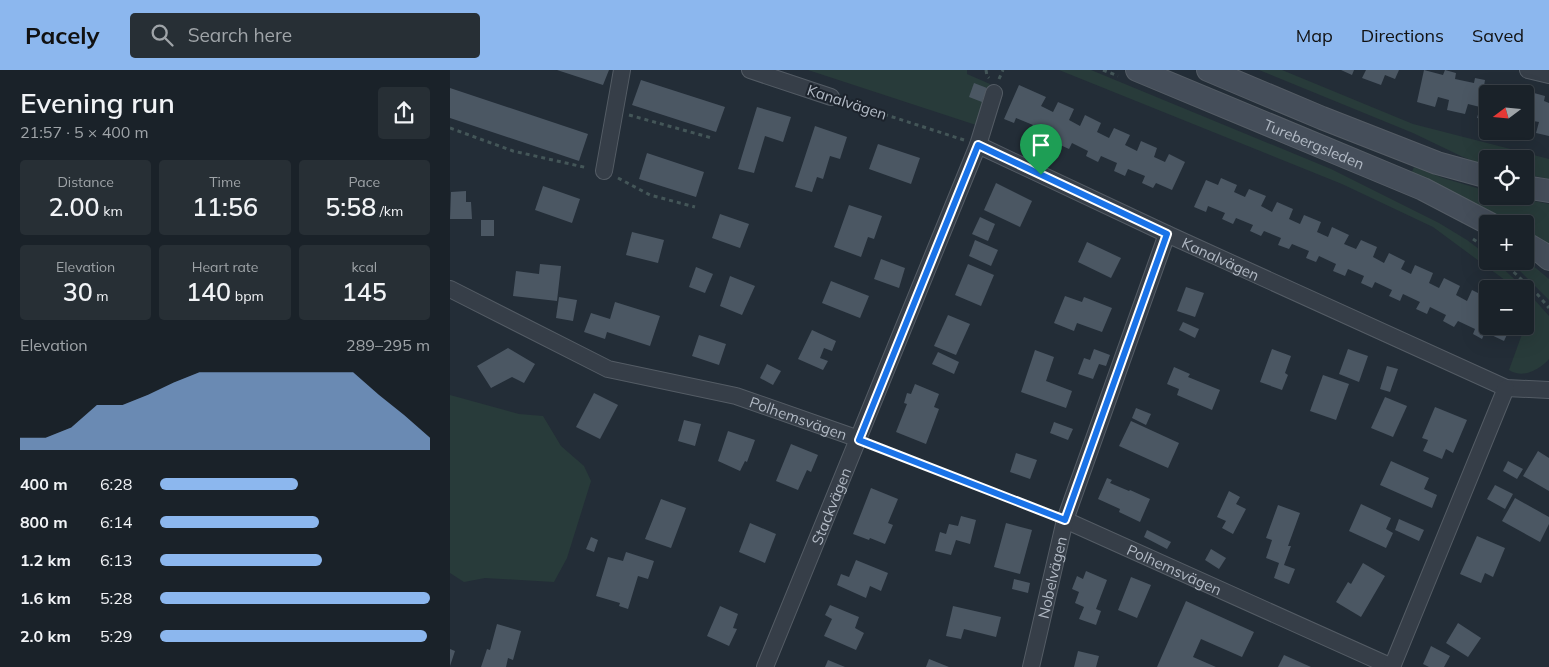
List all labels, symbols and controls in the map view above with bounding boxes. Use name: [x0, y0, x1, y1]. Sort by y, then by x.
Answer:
search box: [130, 13, 480, 58]
text: Pacely: [25, 20, 100, 50]
icon: search: [148, 21, 176, 49]
text: Search here: [188, 23, 292, 47]
text: Map: [1296, 24, 1333, 47]
text: Directions: [1361, 24, 1444, 47]
text: Saved: [1472, 24, 1524, 47]
street label: Kanalvägen: [805, 80, 889, 124]
text: Evening run: [20, 85, 175, 120]
north arrow: [1479, 85, 1534, 140]
map controls: [1479, 85, 1534, 335]
button: share: [378, 87, 430, 139]
street label: Turebergsleden: [1261, 114, 1367, 173]
text: 21:57 · 5 × 400 m: [20, 122, 149, 142]
pin: [1020, 124, 1062, 175]
icon: arrive: [1027, 131, 1055, 159]
button: locate: [1479, 150, 1534, 205]
text: Distance: [57, 173, 114, 191]
text: Time: [209, 173, 241, 191]
text: Pace: [349, 173, 380, 191]
text: 2.00: [49, 191, 100, 222]
text: 11:56: [192, 191, 258, 222]
text: 5:58: [325, 191, 376, 222]
text: km: [100, 202, 123, 220]
text: /km: [376, 202, 403, 220]
button: +: [1479, 215, 1534, 270]
street label: Kanalvägen: [1179, 233, 1262, 284]
text: Elevation: [56, 258, 115, 276]
text: Heart rate: [192, 258, 258, 276]
text: kcal: [352, 258, 377, 276]
text: 30: [63, 276, 93, 307]
text: 140: [186, 276, 231, 307]
text: 145: [342, 276, 387, 307]
button: −: [1479, 280, 1534, 335]
text: m: [93, 287, 109, 305]
text: bpm: [231, 287, 264, 305]
text: Elevation: [20, 335, 88, 355]
text: 289–295 m: [346, 335, 430, 355]
street label: Polhemsvägen: [747, 392, 850, 444]
street label: Stackvägen: [807, 465, 855, 547]
text: 400 m: [20, 474, 68, 494]
text: 6:28: [100, 474, 132, 494]
text: 800 m: [20, 512, 68, 532]
text: 6:14: [100, 512, 132, 532]
street label: Nobelvägen: [1033, 535, 1070, 620]
street label: Polhemsvägen: [1124, 540, 1225, 599]
text: 1.2 km: [20, 550, 71, 570]
text: 6:13: [100, 550, 132, 570]
text: 1.6 km: [20, 588, 71, 608]
text: 5:28: [100, 588, 132, 608]
text: 2.0 km: [20, 626, 71, 646]
text: 5:29: [100, 626, 132, 646]

